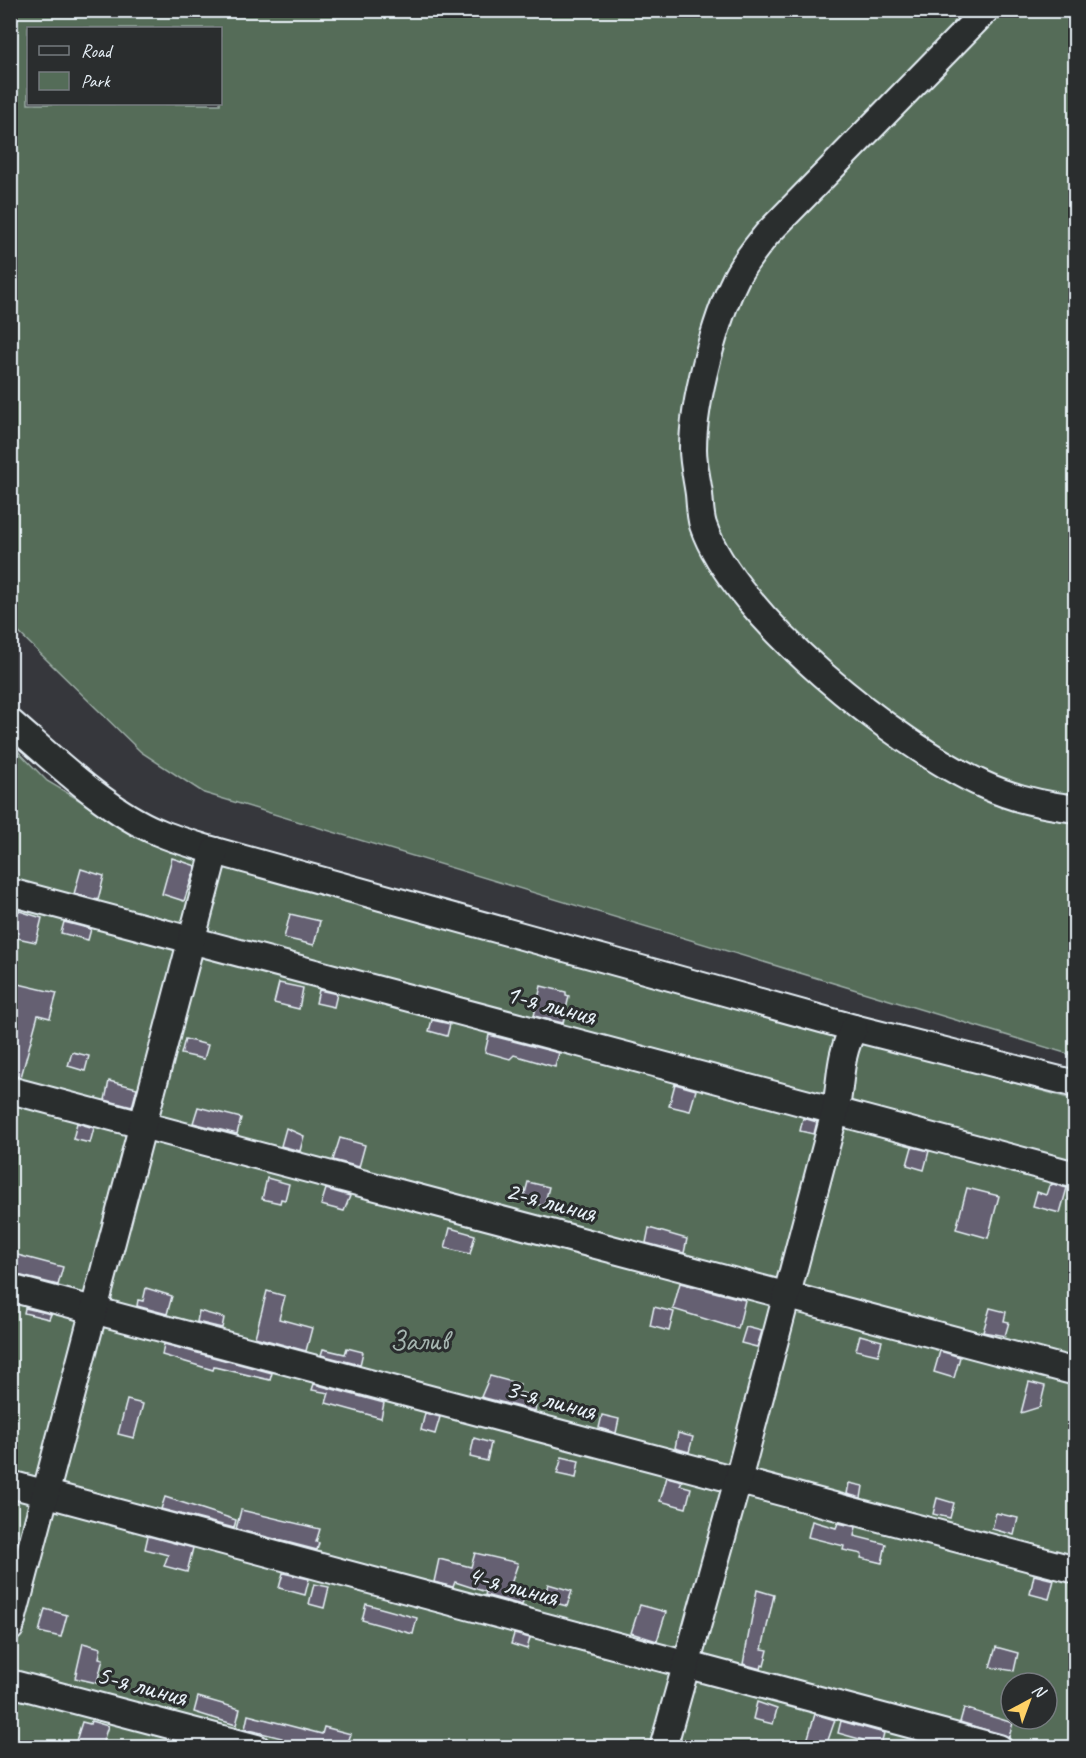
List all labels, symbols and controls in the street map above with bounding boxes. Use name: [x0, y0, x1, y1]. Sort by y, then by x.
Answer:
legend: [27, 27, 222, 105]
text: Road: [81, 40, 114, 62]
text: Park: [81, 70, 111, 92]
street label: 1-я линия: [502, 975, 601, 1033]
street label: 2-я линия: [502, 1172, 601, 1230]
park label: Залив: [390, 1323, 453, 1358]
street label: 3-я линия: [502, 1370, 601, 1428]
street label: 4-я линия: [464, 1556, 563, 1614]
street label: 5-я линия: [93, 1656, 192, 1714]
north arrow: [999, 1671, 1059, 1731]
text: N: [1028, 1680, 1051, 1703]

